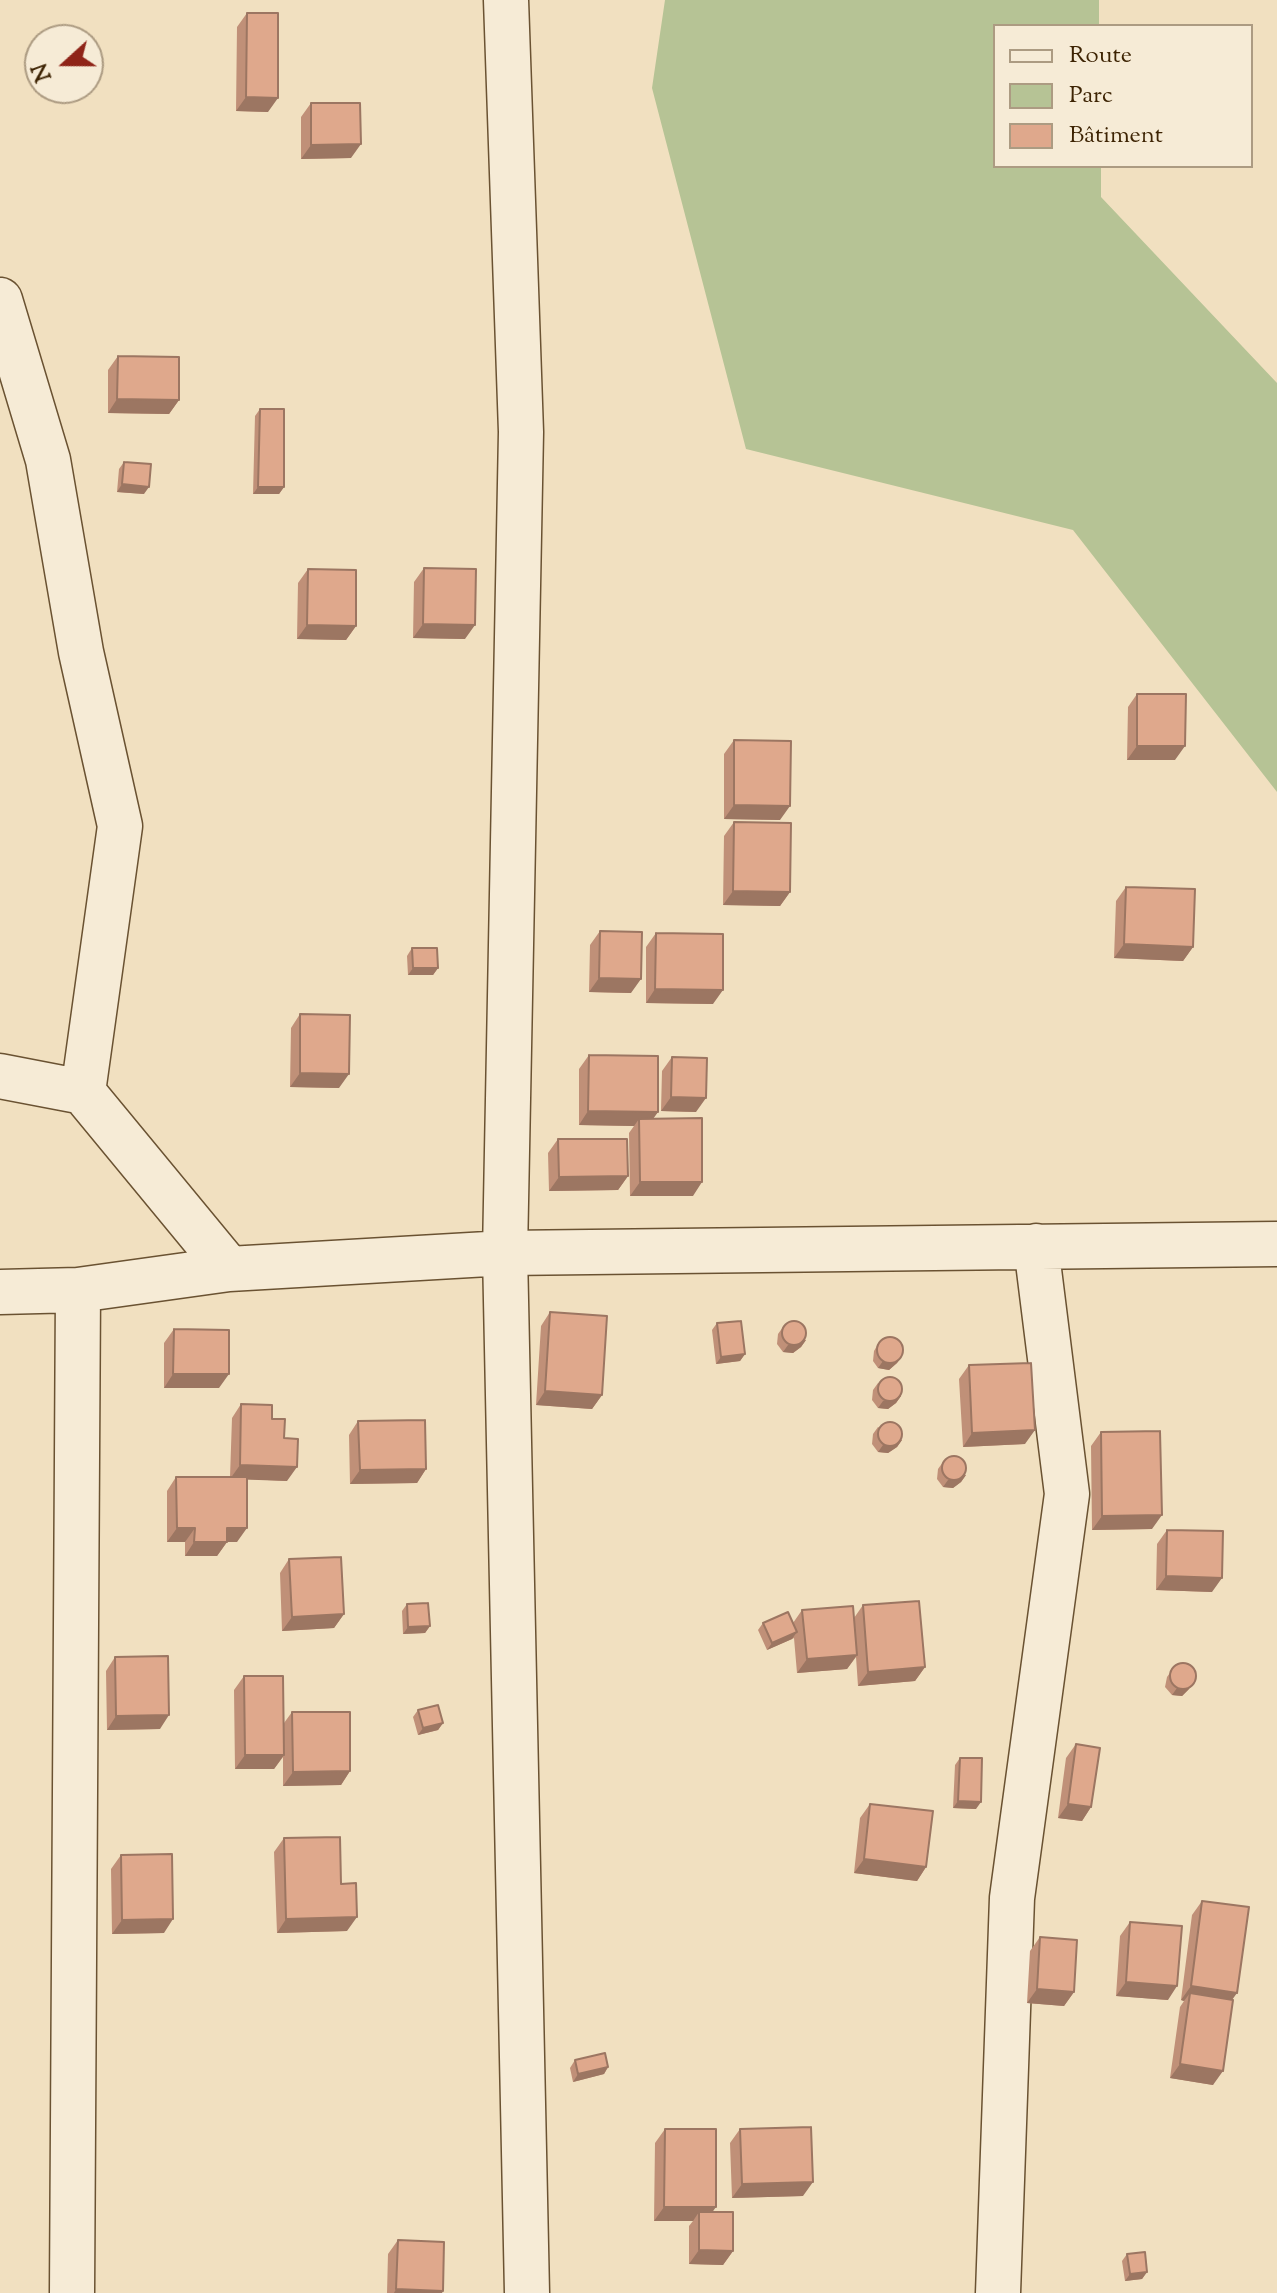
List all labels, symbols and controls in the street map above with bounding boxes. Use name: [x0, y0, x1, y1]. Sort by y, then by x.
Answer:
north arrow: [24, 24, 104, 104]
legend: [993, 24, 1253, 168]
text: Route: [1069, 39, 1132, 73]
text: N: [25, 58, 62, 86]
text: Parc: [1069, 79, 1113, 113]
text: Bâtiment: [1069, 119, 1163, 153]

